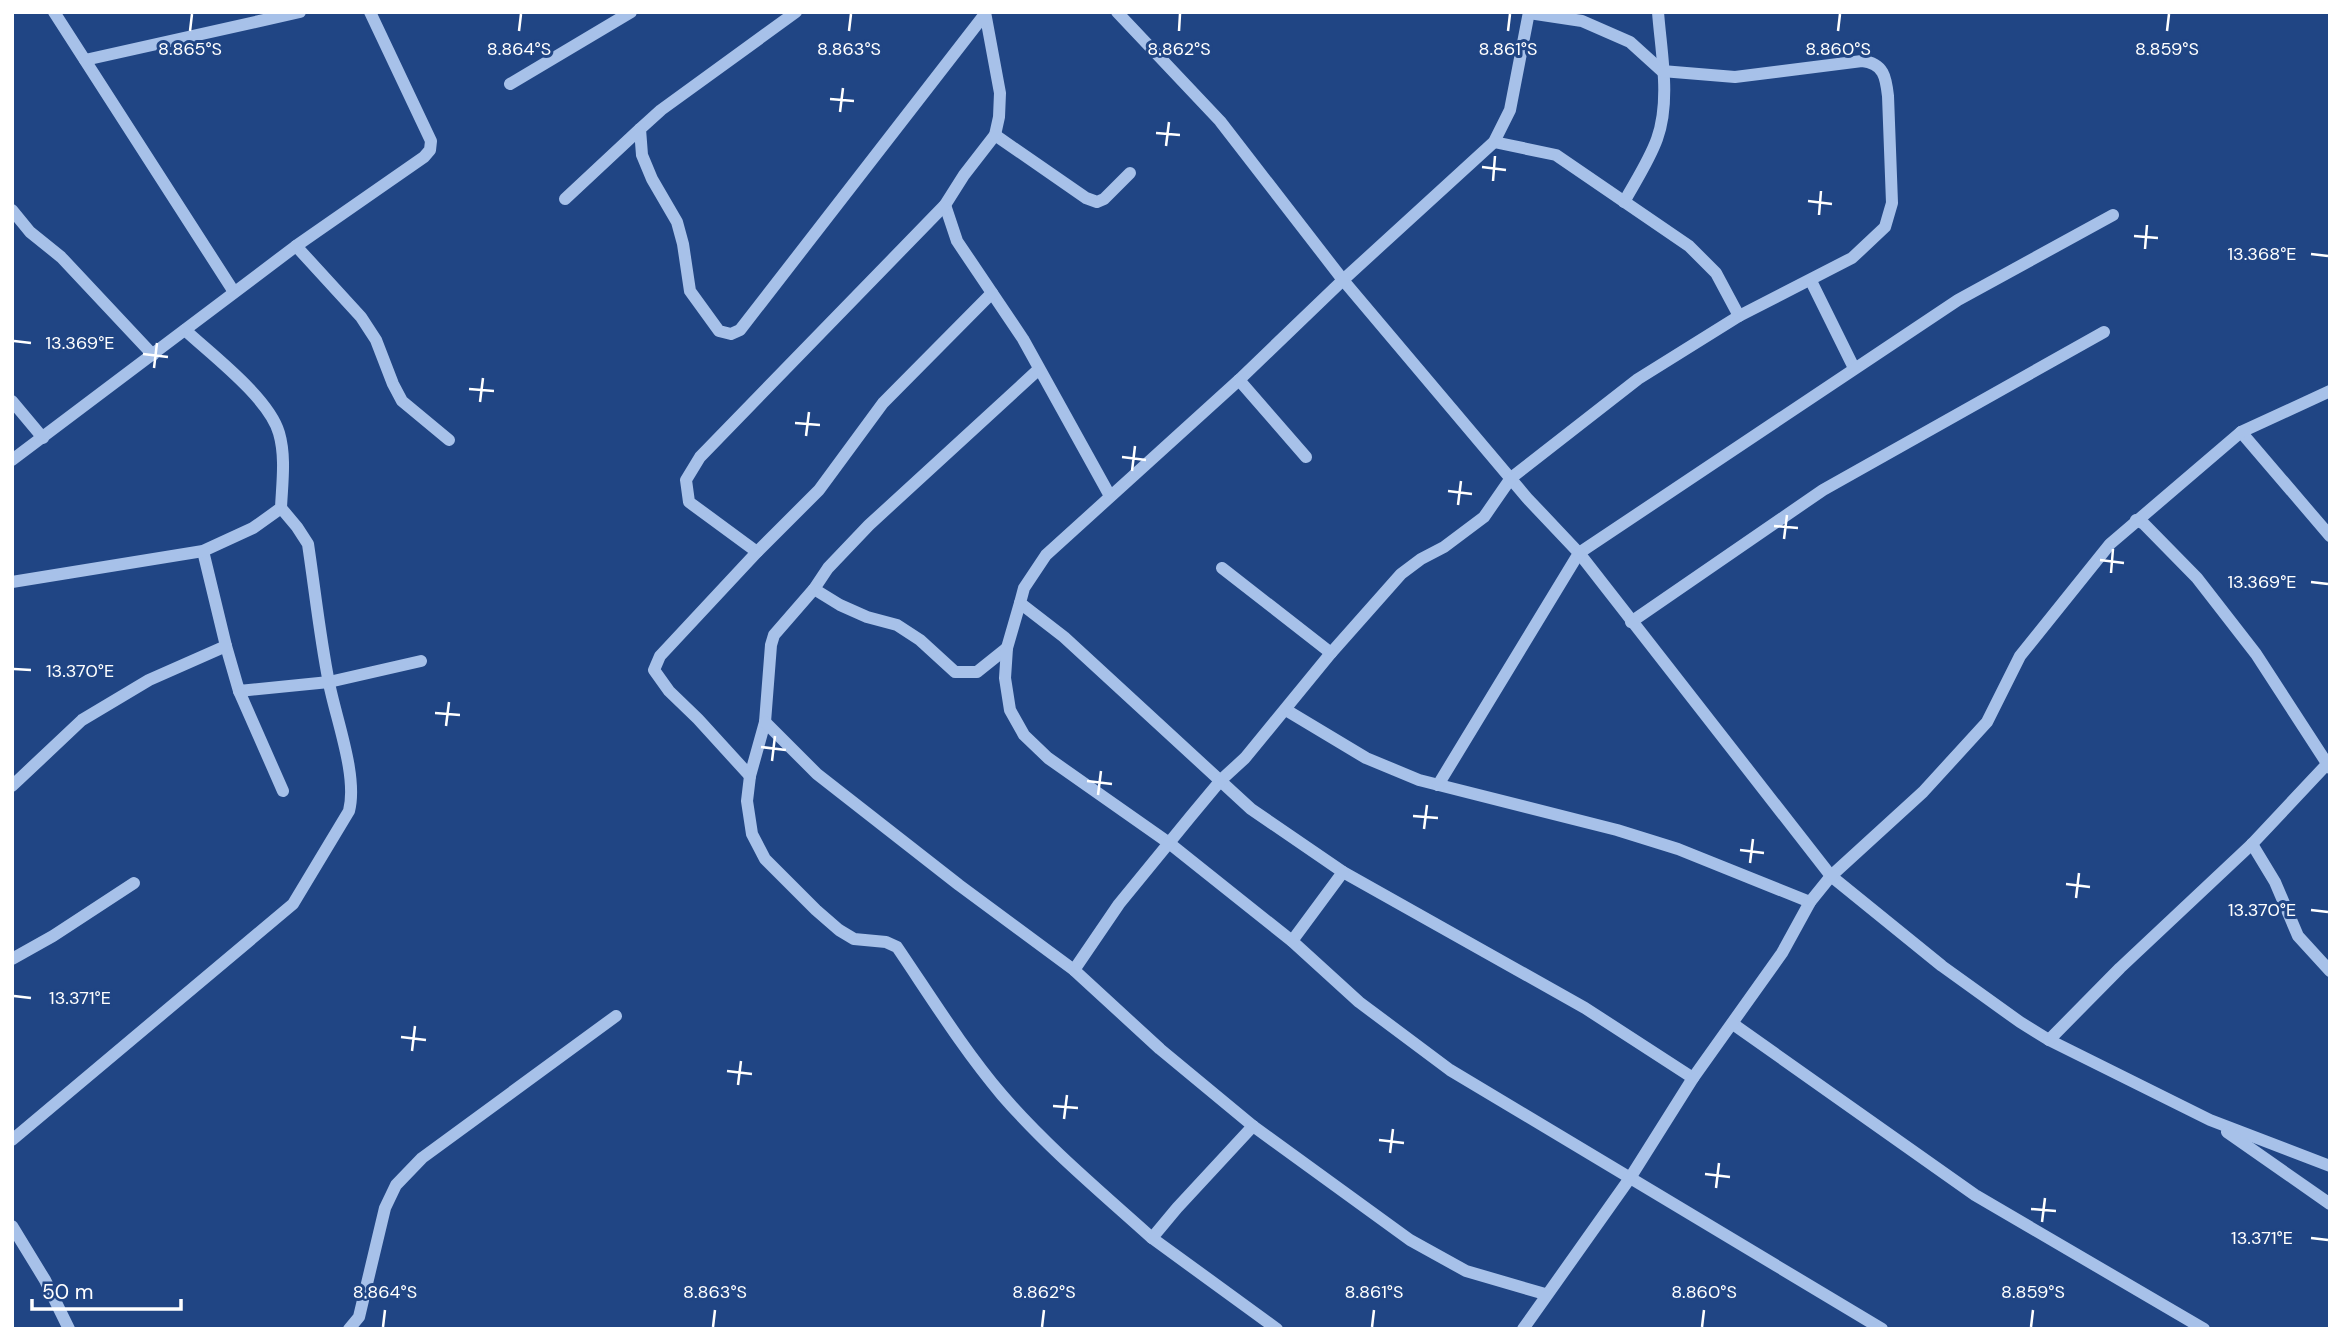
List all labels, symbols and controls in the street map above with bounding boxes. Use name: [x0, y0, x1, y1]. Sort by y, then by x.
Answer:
text: 8.865°S: [158, 37, 222, 61]
text: 8.864°S: [487, 37, 551, 61]
text: 8.863°S: [817, 37, 881, 61]
text: 8.862°S: [1147, 37, 1211, 61]
text: 8.861°S: [1479, 37, 1538, 61]
text: 8.860°S: [1805, 37, 1871, 61]
text: 8.859°S: [2135, 37, 2199, 61]
text: 13.368°E: [2227, 242, 2297, 266]
text: 13.369°E: [45, 331, 115, 355]
text: 13.369°E: [2227, 570, 2297, 594]
text: 13.370°E: [46, 659, 114, 683]
text: 13.370°E: [2228, 898, 2296, 922]
text: 13.371°E: [49, 986, 111, 1010]
text: 13.371°E: [2231, 1226, 2293, 1250]
scale bar: [32, 1268, 180, 1312]
text: 50 m: [42, 1278, 93, 1306]
text: 8.864°S: [353, 1280, 417, 1304]
text: 8.863°S: [683, 1280, 747, 1304]
text: 8.862°S: [1012, 1280, 1076, 1304]
text: 8.861°S: [1345, 1280, 1404, 1304]
text: 8.860°S: [1671, 1280, 1737, 1304]
text: 8.859°S: [2001, 1280, 2065, 1304]

